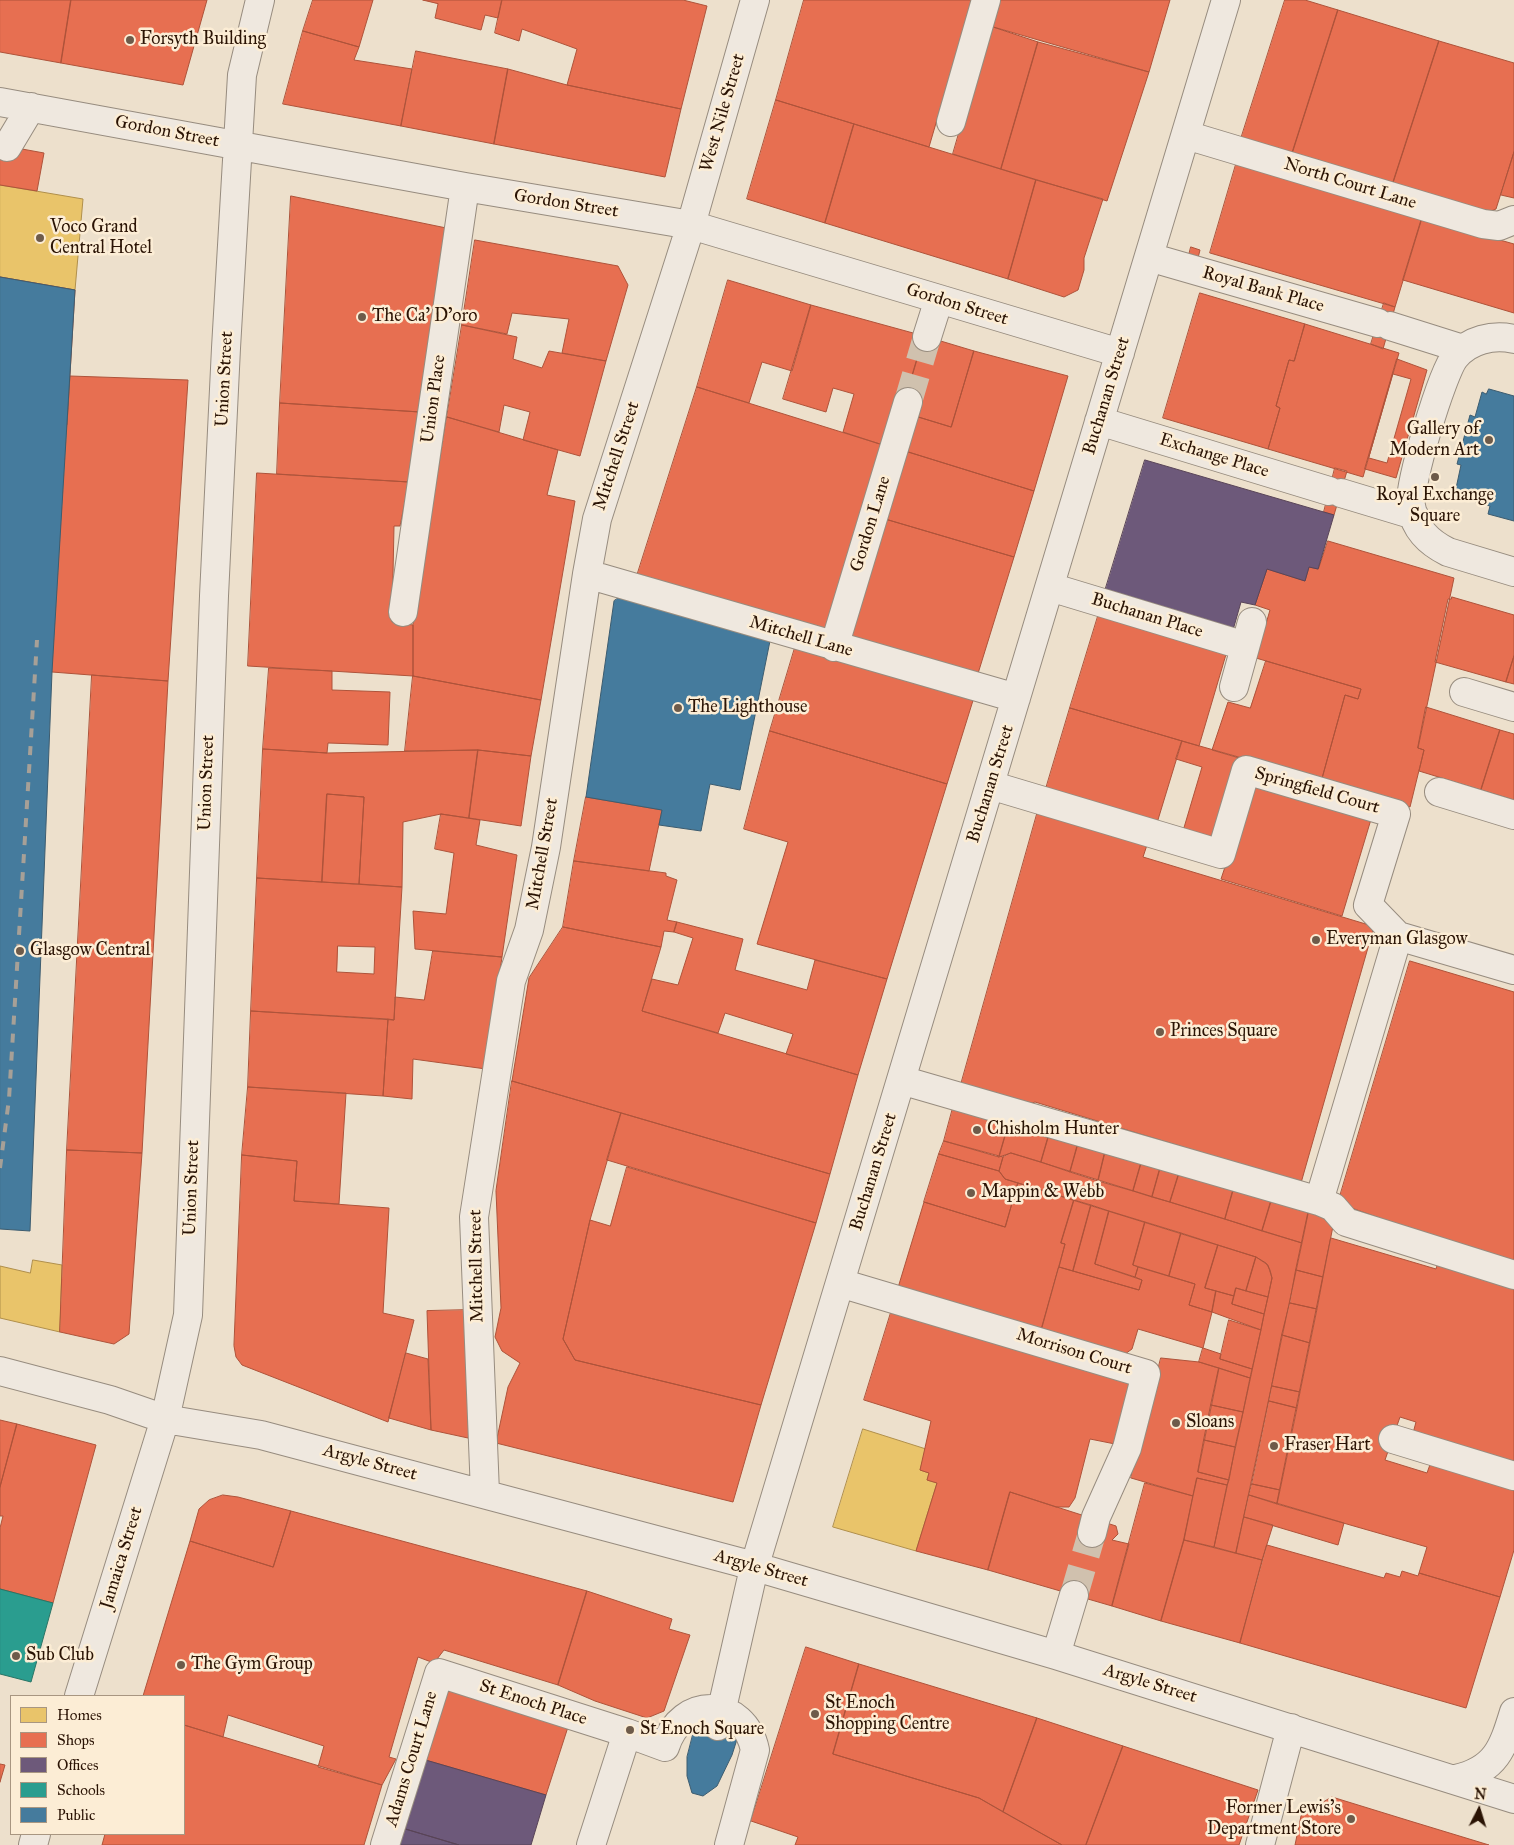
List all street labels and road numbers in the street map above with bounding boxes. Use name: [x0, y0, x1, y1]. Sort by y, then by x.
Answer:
street label: West Nile Street: [696, 52, 750, 174]
street label: Gordon Street: [113, 111, 221, 153]
street label: North Court Lane: [1281, 154, 1419, 214]
street label: Gordon Street: [512, 185, 620, 223]
street label: Royal Bank Place: [1200, 262, 1326, 318]
street label: Gordon Street: [903, 279, 1011, 331]
street label: Union Street: [212, 331, 238, 427]
street label: Buchanan Street: [1079, 334, 1135, 458]
street label: Union Place: [417, 353, 451, 445]
street label: Mitchell Street: [589, 399, 645, 513]
street label: Exchange Place: [1157, 429, 1271, 483]
street label: Gordon Lane: [846, 474, 896, 574]
street label: Buchanan Place: [1089, 589, 1205, 643]
street label: Mitchell Lane: [747, 612, 855, 662]
street label: Buchanan Street: [963, 722, 1019, 846]
street label: Union Street: [195, 735, 219, 831]
street label: Springfield Court: [1252, 763, 1382, 819]
street label: Mitchell Street: [523, 796, 563, 912]
street label: Buchanan Street: [846, 1110, 902, 1234]
street label: Union Street: [180, 1140, 204, 1236]
street label: Mitchell Street: [465, 1209, 489, 1323]
street label: Morrison Court: [1014, 1324, 1134, 1380]
street label: Argyle Street: [321, 1440, 419, 1486]
street label: Jamaica Street: [96, 1504, 148, 1612]
street label: Argyle Street: [712, 1545, 810, 1593]
street label: Argyle Street: [1101, 1660, 1199, 1708]
street label: St Enoch Place: [477, 1675, 589, 1731]
street label: Adams Court Lane: [381, 1689, 443, 1829]

